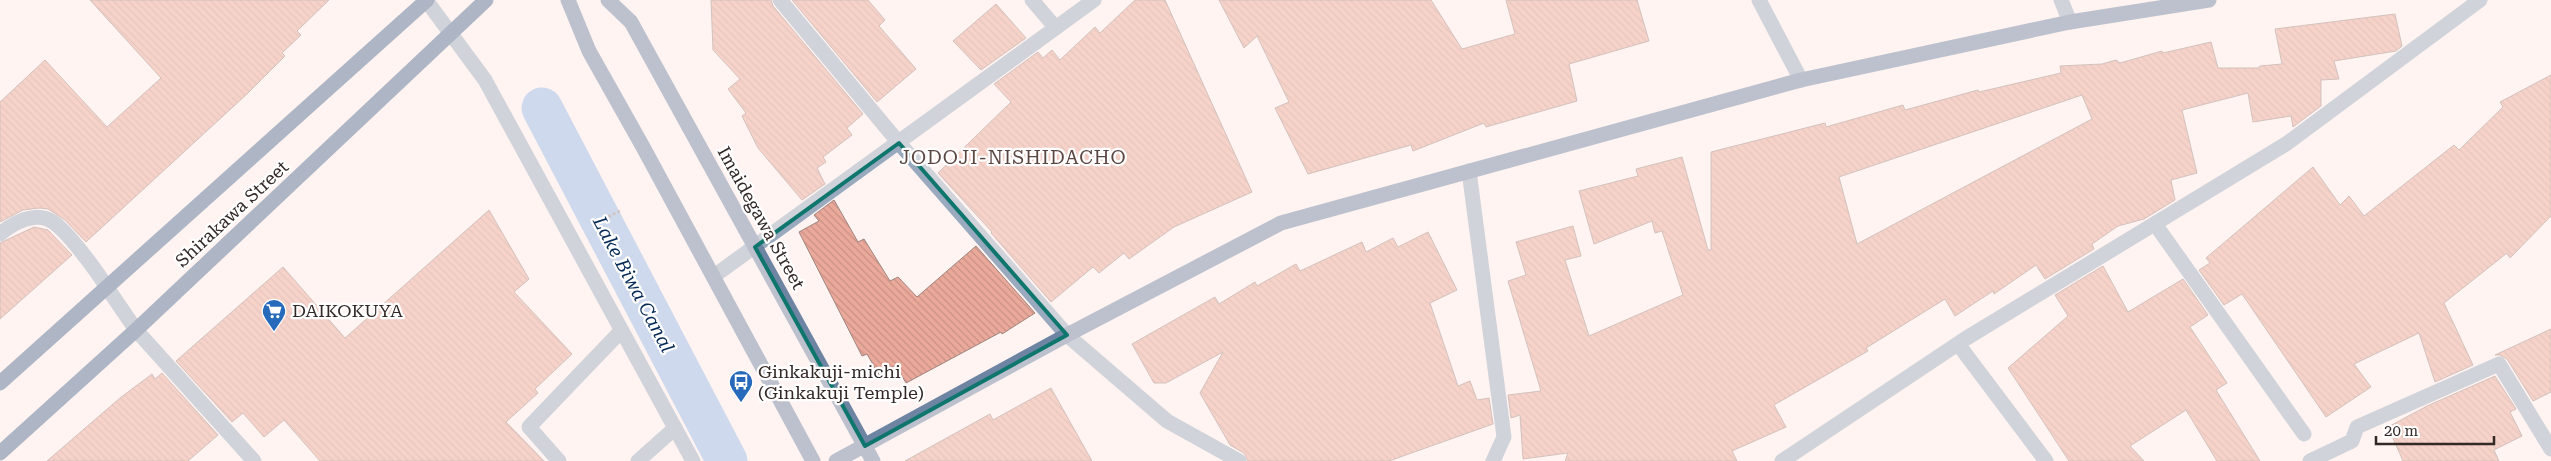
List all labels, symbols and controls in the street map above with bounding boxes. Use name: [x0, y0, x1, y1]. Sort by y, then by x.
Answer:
street label: Imaidegawa Street: [713, 143, 810, 293]
district label: JODOJI-NISHIDACHO: [899, 146, 1127, 169]
street label: Shirakawa Street: [171, 156, 293, 271]
water label: Lake Biwa Canal: [587, 211, 679, 357]
supermarket icon: DAIKOKUYA: [261, 298, 287, 332]
place label: DAIKOKUYA: [292, 300, 403, 321]
place label: Ginkakuji-michi (Ginkakuji Temple): [758, 361, 924, 403]
bus stop icon: Ginkakuji-michi (Ginkakuji Temple): [728, 369, 754, 403]
scale bar: [2376, 414, 2494, 446]
text: 20 m: [2384, 422, 2419, 440]

